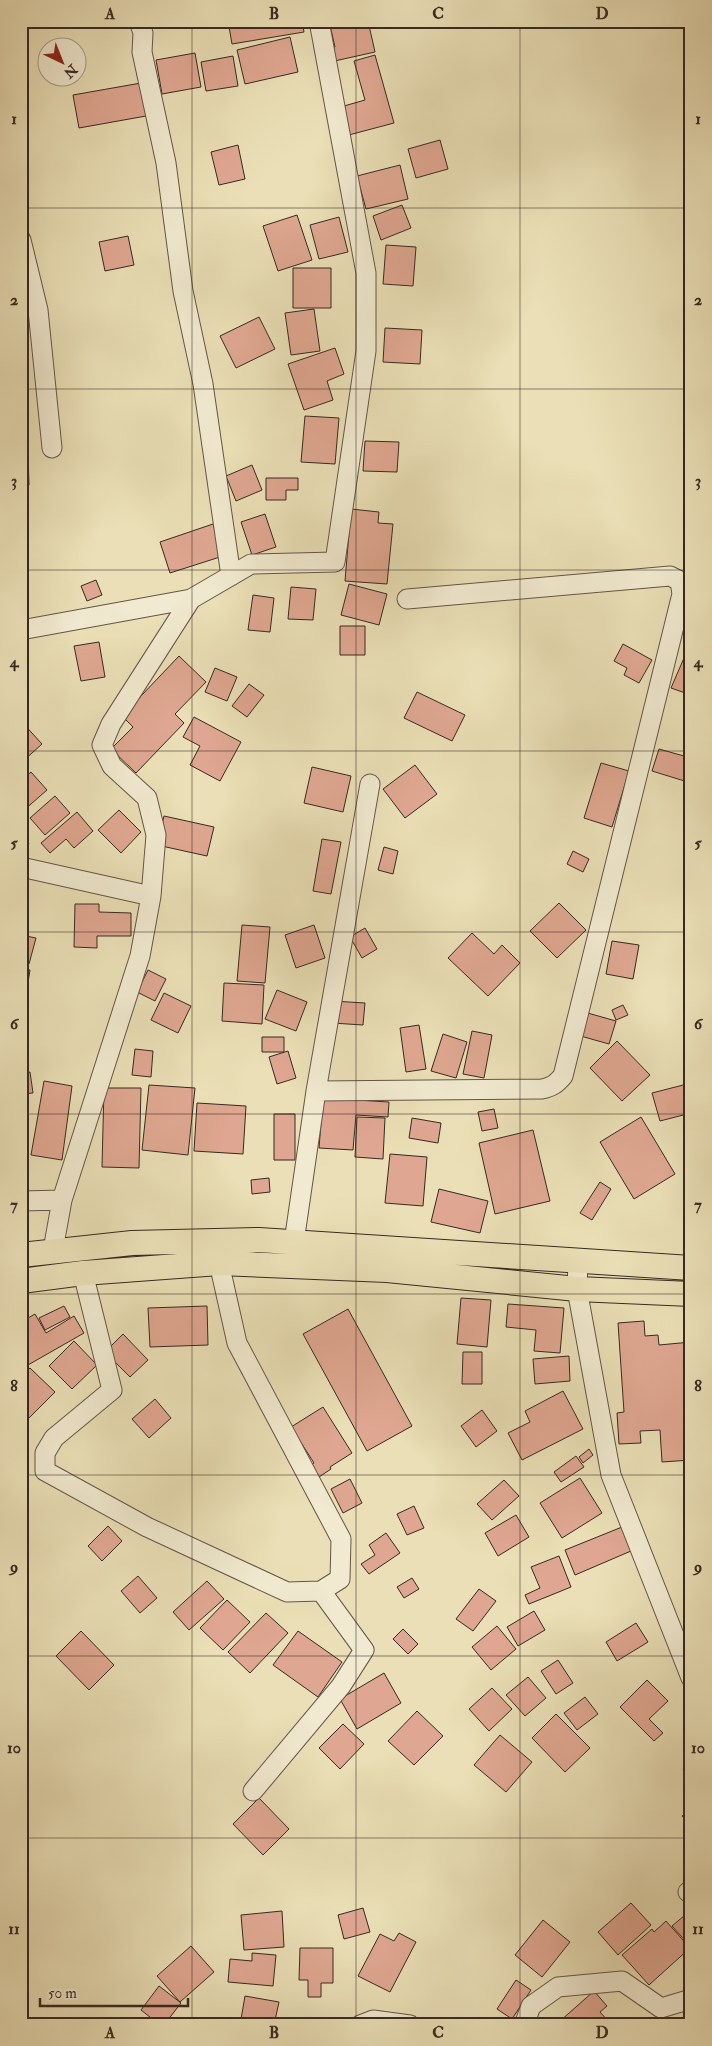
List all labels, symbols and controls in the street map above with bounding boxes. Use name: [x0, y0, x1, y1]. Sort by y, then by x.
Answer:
text: A: [104, 4, 116, 24]
text: B: [269, 4, 279, 24]
text: C: [432, 4, 444, 24]
text: D: [595, 4, 609, 24]
north arrow: [38, 38, 88, 88]
text: N: [60, 60, 82, 82]
text: 1: [11, 109, 17, 129]
text: 1: [695, 109, 701, 129]
text: 2: [10, 290, 18, 310]
text: 2: [694, 290, 702, 310]
text: 3: [11, 471, 17, 491]
text: 3: [695, 471, 701, 491]
text: 4: [9, 652, 20, 672]
text: 4: [693, 652, 704, 672]
text: 5: [10, 833, 18, 853]
text: 5: [694, 833, 702, 853]
text: 6: [10, 1014, 20, 1034]
text: 6: [694, 1014, 704, 1034]
text: 7: [10, 1195, 18, 1215]
text: 7: [694, 1195, 702, 1215]
text: 8: [10, 1376, 18, 1396]
text: 8: [694, 1376, 702, 1396]
text: 9: [8, 1557, 18, 1577]
text: 9: [692, 1557, 702, 1577]
text: 10: [7, 1738, 21, 1758]
text: 10: [691, 1738, 705, 1758]
text: 11: [8, 1919, 20, 1939]
text: 11: [692, 1919, 704, 1939]
scale bar: [40, 1976, 188, 2008]
text: 50 m: [48, 1984, 77, 2003]
text: A: [104, 2023, 116, 2043]
text: B: [269, 2023, 279, 2043]
text: C: [432, 2023, 444, 2043]
text: D: [595, 2023, 609, 2043]

